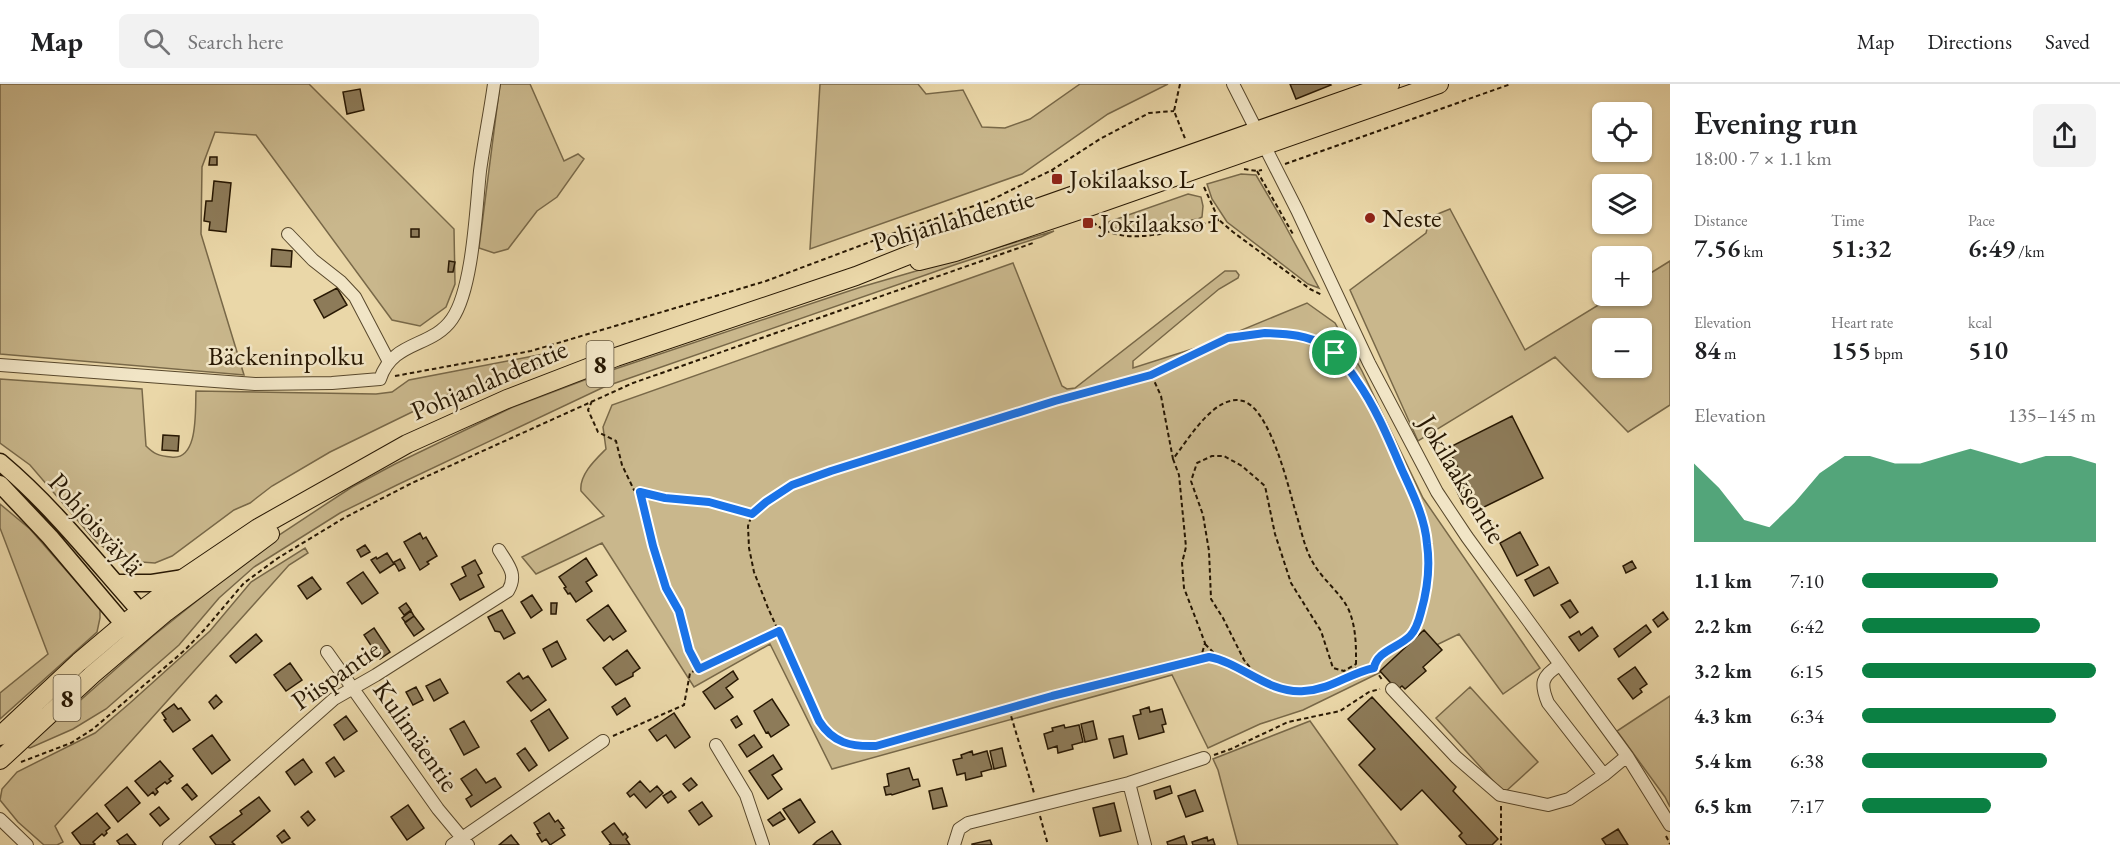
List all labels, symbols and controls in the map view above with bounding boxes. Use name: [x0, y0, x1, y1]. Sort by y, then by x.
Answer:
search box: [119, 14, 539, 68]
text: Map: [30, 23, 83, 59]
icon: search: [140, 25, 173, 58]
text: Search here: [188, 27, 283, 56]
text: Map: [1857, 28, 1894, 55]
text: Directions: [1927, 28, 2012, 55]
text: Saved: [2045, 28, 2090, 55]
text: Evening run: [1694, 101, 1858, 144]
map controls: [1592, 102, 1652, 378]
button: locate: [1592, 102, 1652, 162]
button: share: [2033, 104, 2096, 167]
text: 18:00 · 7 × 1.1 km: [1694, 145, 1832, 171]
place label: Jokilaakso L: [1067, 161, 1195, 196]
marker: Jokilaakso L: [1050, 172, 1064, 186]
button: layers: [1592, 174, 1652, 234]
street label: Pohjanlahdentie: [868, 180, 1038, 259]
place label: Neste: [1382, 200, 1442, 235]
place label: Jokilaakso I: [1098, 205, 1219, 240]
text: Distance: [1694, 210, 1747, 231]
text: Time: [1831, 210, 1864, 231]
text: Pace: [1968, 210, 1995, 231]
marker: Neste: [1363, 211, 1377, 225]
marker: Jokilaakso I: [1081, 216, 1095, 230]
text: 7.56: [1694, 231, 1740, 265]
text: 51:32: [1831, 231, 1891, 265]
text: 6:49: [1968, 231, 2015, 265]
text: km: [1740, 241, 1763, 262]
text: /km: [2015, 241, 2045, 262]
button: +: [1592, 246, 1652, 306]
text: Elevation: [1694, 312, 1752, 333]
text: Heart rate: [1831, 312, 1893, 333]
text: kcal: [1968, 312, 1992, 333]
button: −: [1592, 318, 1652, 378]
pin: [1309, 327, 1360, 378]
street label: Pohjanlahdentie: [405, 331, 572, 428]
text: 84: [1694, 333, 1721, 367]
text: 155: [1831, 333, 1871, 367]
text: 510: [1968, 333, 2008, 367]
icon: arrive: [1318, 336, 1351, 369]
street label: Bäckeninpolku: [208, 338, 364, 373]
road number: 8: [586, 341, 614, 387]
text: m: [1721, 343, 1736, 364]
text: bpm: [1871, 343, 1903, 364]
text: Elevation: [1694, 402, 1766, 428]
text: 135–145 m: [2008, 402, 2096, 428]
street label: Jokilaaksontie: [1409, 406, 1515, 550]
street label: Pohjoisväylä: [41, 465, 152, 582]
text: 1.1 km: [1694, 568, 1752, 594]
text: 7:10: [1790, 568, 1824, 594]
text: 2.2 km: [1694, 613, 1752, 639]
text: 6:42: [1790, 613, 1824, 639]
street label: Piispantie: [284, 631, 387, 718]
text: 3.2 km: [1694, 658, 1752, 684]
text: 6:15: [1790, 658, 1824, 684]
street label: Kulimäentie: [365, 673, 467, 798]
road number: 8: [54, 675, 80, 721]
text: 4.3 km: [1694, 703, 1752, 729]
text: 6:34: [1790, 703, 1824, 729]
text: 5.4 km: [1694, 748, 1752, 774]
text: 6:38: [1790, 748, 1824, 774]
text: 6.5 km: [1694, 793, 1752, 819]
text: 7:17: [1790, 793, 1824, 819]

